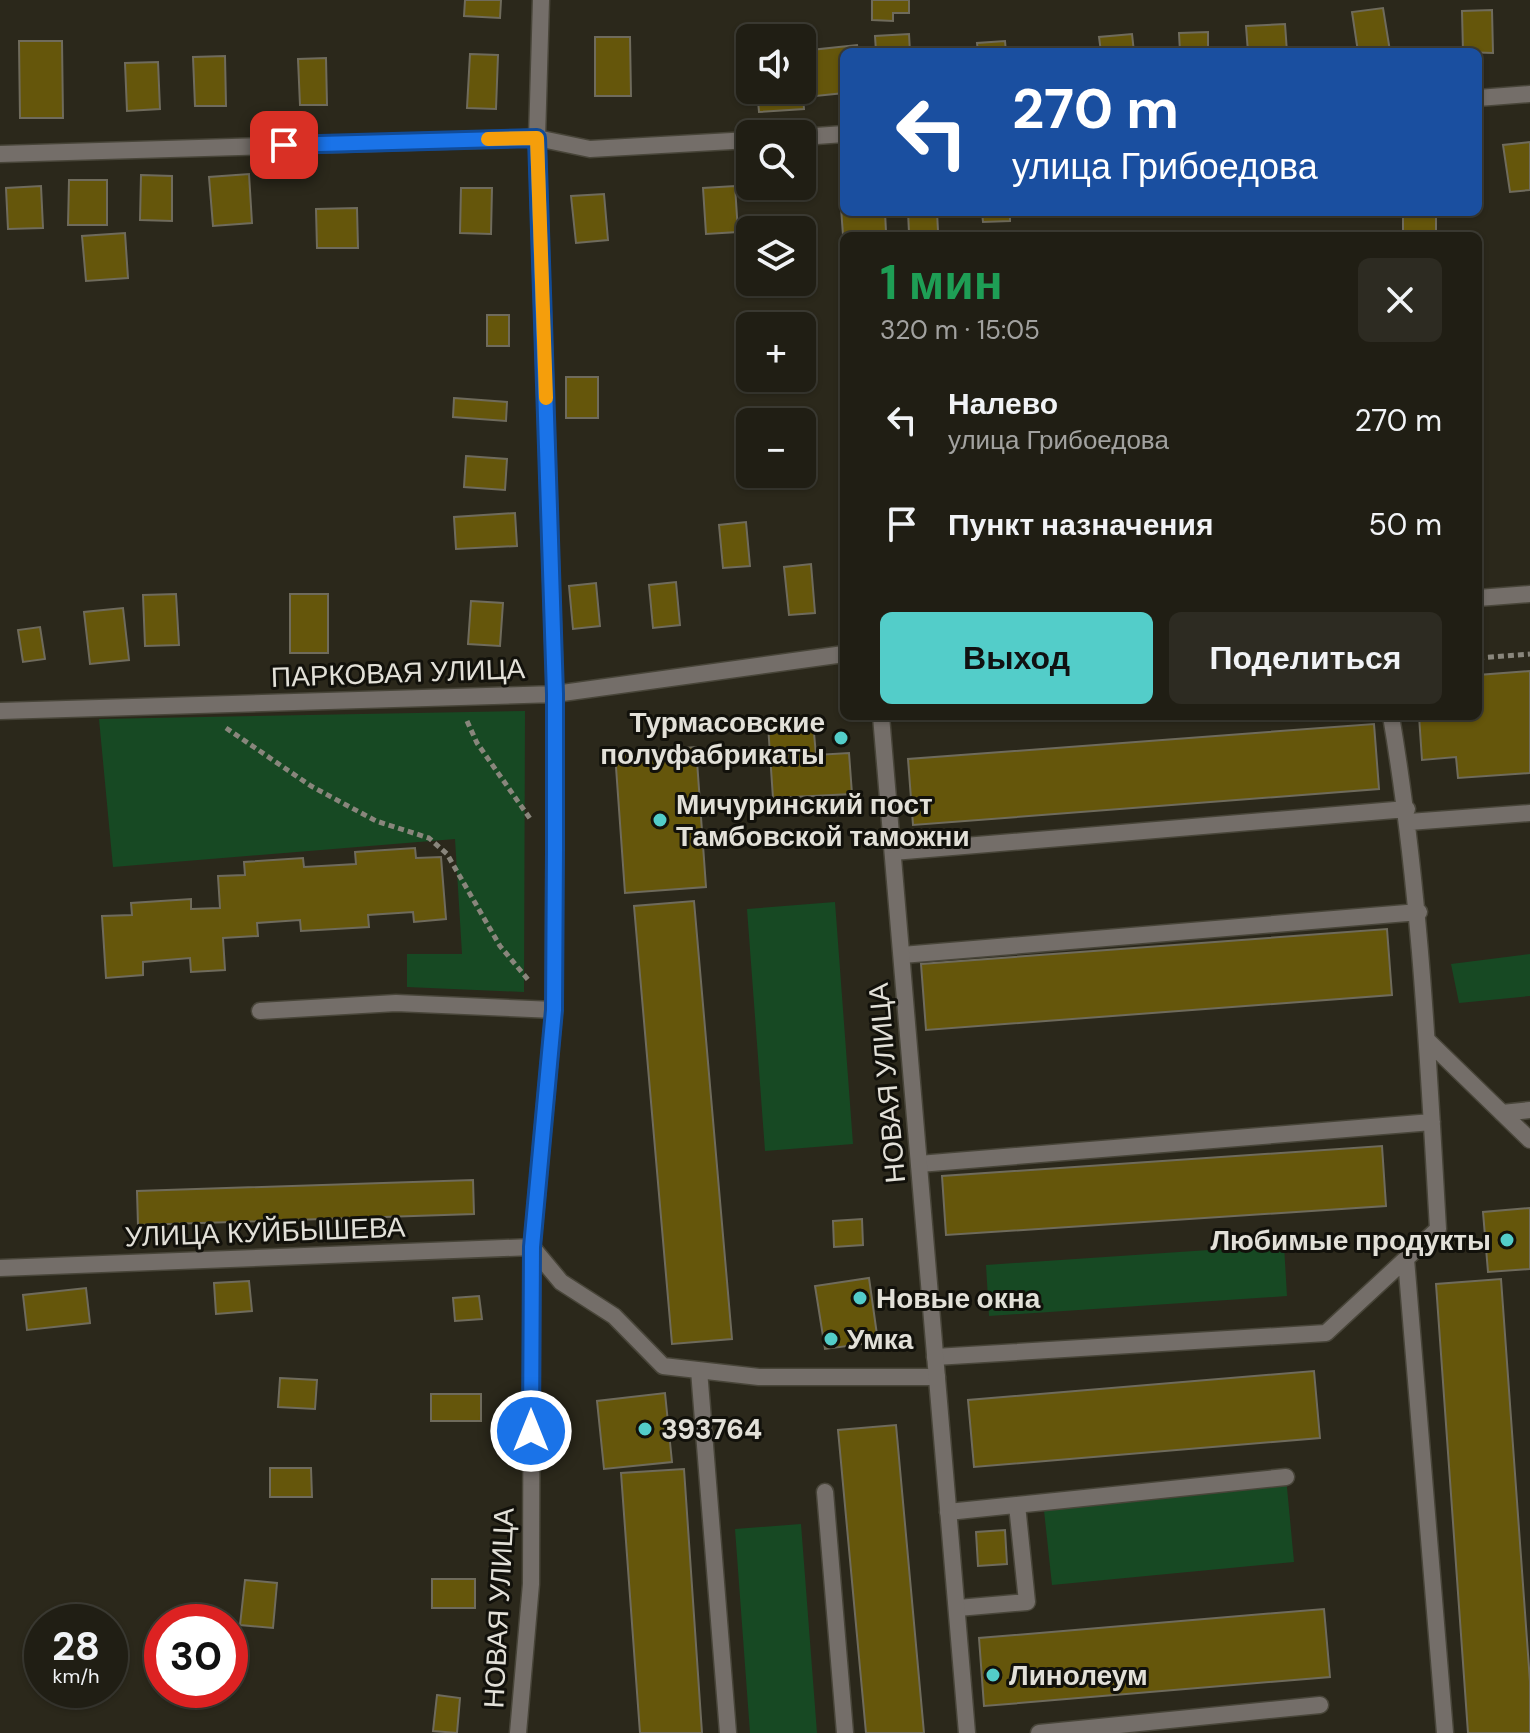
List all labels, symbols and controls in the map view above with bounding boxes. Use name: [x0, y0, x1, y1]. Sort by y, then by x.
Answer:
map controls: [736, 24, 816, 488]
button: sound: [736, 24, 816, 104]
text: 270 m: [1012, 72, 1179, 145]
icon: left: [880, 80, 984, 184]
pin: [250, 111, 318, 179]
button: search: [736, 120, 816, 200]
icon: arrive: [262, 123, 306, 167]
text: улица Грибоедова: [1012, 143, 1318, 190]
button: layers: [736, 216, 816, 296]
text: 1 мин: [880, 251, 1003, 314]
button: close: [1358, 258, 1442, 342]
button: +: [736, 312, 816, 392]
text: 320 m · 15:05: [880, 313, 1040, 347]
text: Налево: [948, 384, 1058, 423]
icon: left: [880, 398, 924, 442]
text: 270 m: [1354, 401, 1442, 440]
button: −: [736, 408, 816, 488]
text: улица Грибоедова: [948, 423, 1169, 457]
icon: arrive: [880, 502, 924, 546]
text: Пункт назначения: [948, 505, 1213, 544]
text: 50 m: [1368, 505, 1442, 544]
button: Выход: [880, 612, 1153, 704]
button: Поделиться: [1169, 612, 1442, 704]
street label: ПАРКОВАЯ УЛИЦА: [270, 650, 526, 696]
place label: Турмасовские полуфабрикаты: [600, 704, 825, 773]
marker: Турмасовские полуфабрикаты: [832, 729, 850, 747]
place label: Мичуринский пост Тамбовской таможни: [676, 786, 970, 855]
marker: Мичуринский пост Тамбовской таможни: [651, 811, 669, 829]
street label: НОВАЯ УЛИЦА: [860, 981, 914, 1185]
street label: УЛИЦА КУЙБЫШЕВА: [124, 1209, 406, 1255]
place label: Любимые продукты: [1210, 1222, 1491, 1259]
marker: Любимые продукты: [1498, 1231, 1516, 1249]
place label: Новые окна: [876, 1280, 1041, 1317]
marker: Новые окна: [851, 1289, 869, 1307]
place label: Умка: [847, 1321, 914, 1358]
marker: Умка: [822, 1330, 840, 1348]
position arrow: [489, 1389, 573, 1473]
place label: 393764: [661, 1411, 762, 1448]
marker: 393764: [636, 1420, 654, 1438]
street label: НОВАЯ УЛИЦА: [475, 1506, 523, 1709]
speed limit sign: 30: [144, 1604, 248, 1708]
text: 28: [52, 1620, 100, 1672]
place label: Линолеум: [1009, 1657, 1148, 1694]
text: km/h: [52, 1663, 100, 1689]
marker: Линолеум: [984, 1666, 1002, 1684]

